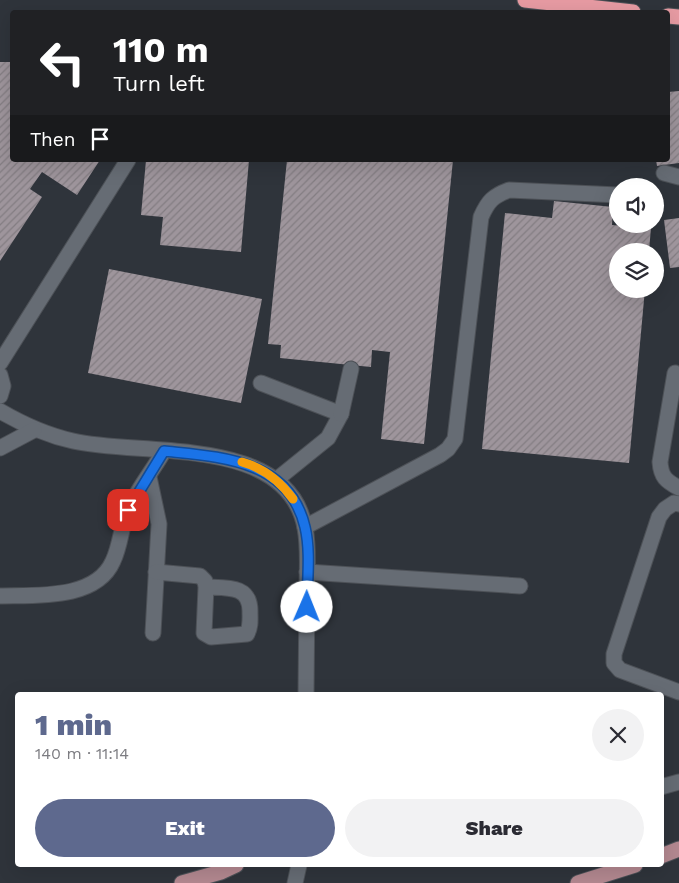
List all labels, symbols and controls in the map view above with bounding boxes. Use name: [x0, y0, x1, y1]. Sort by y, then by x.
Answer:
text: 110 m: [113, 29, 209, 71]
icon: left: [30, 30, 95, 95]
text: Turn left: [113, 71, 205, 96]
icon: arrive: [86, 125, 114, 153]
text: Then: [30, 128, 76, 151]
map controls: [609, 178, 664, 298]
button: sound: [609, 178, 664, 233]
button: layers: [609, 243, 664, 298]
pin: [107, 489, 149, 531]
icon: arrive: [114, 496, 142, 524]
position arrow: [280, 580, 332, 632]
text: 1 min: [35, 707, 112, 742]
button: close: [592, 709, 644, 761]
text: 140 m · 11:14: [35, 744, 129, 763]
button: Exit: [35, 799, 335, 857]
button: Share: [345, 799, 644, 857]

